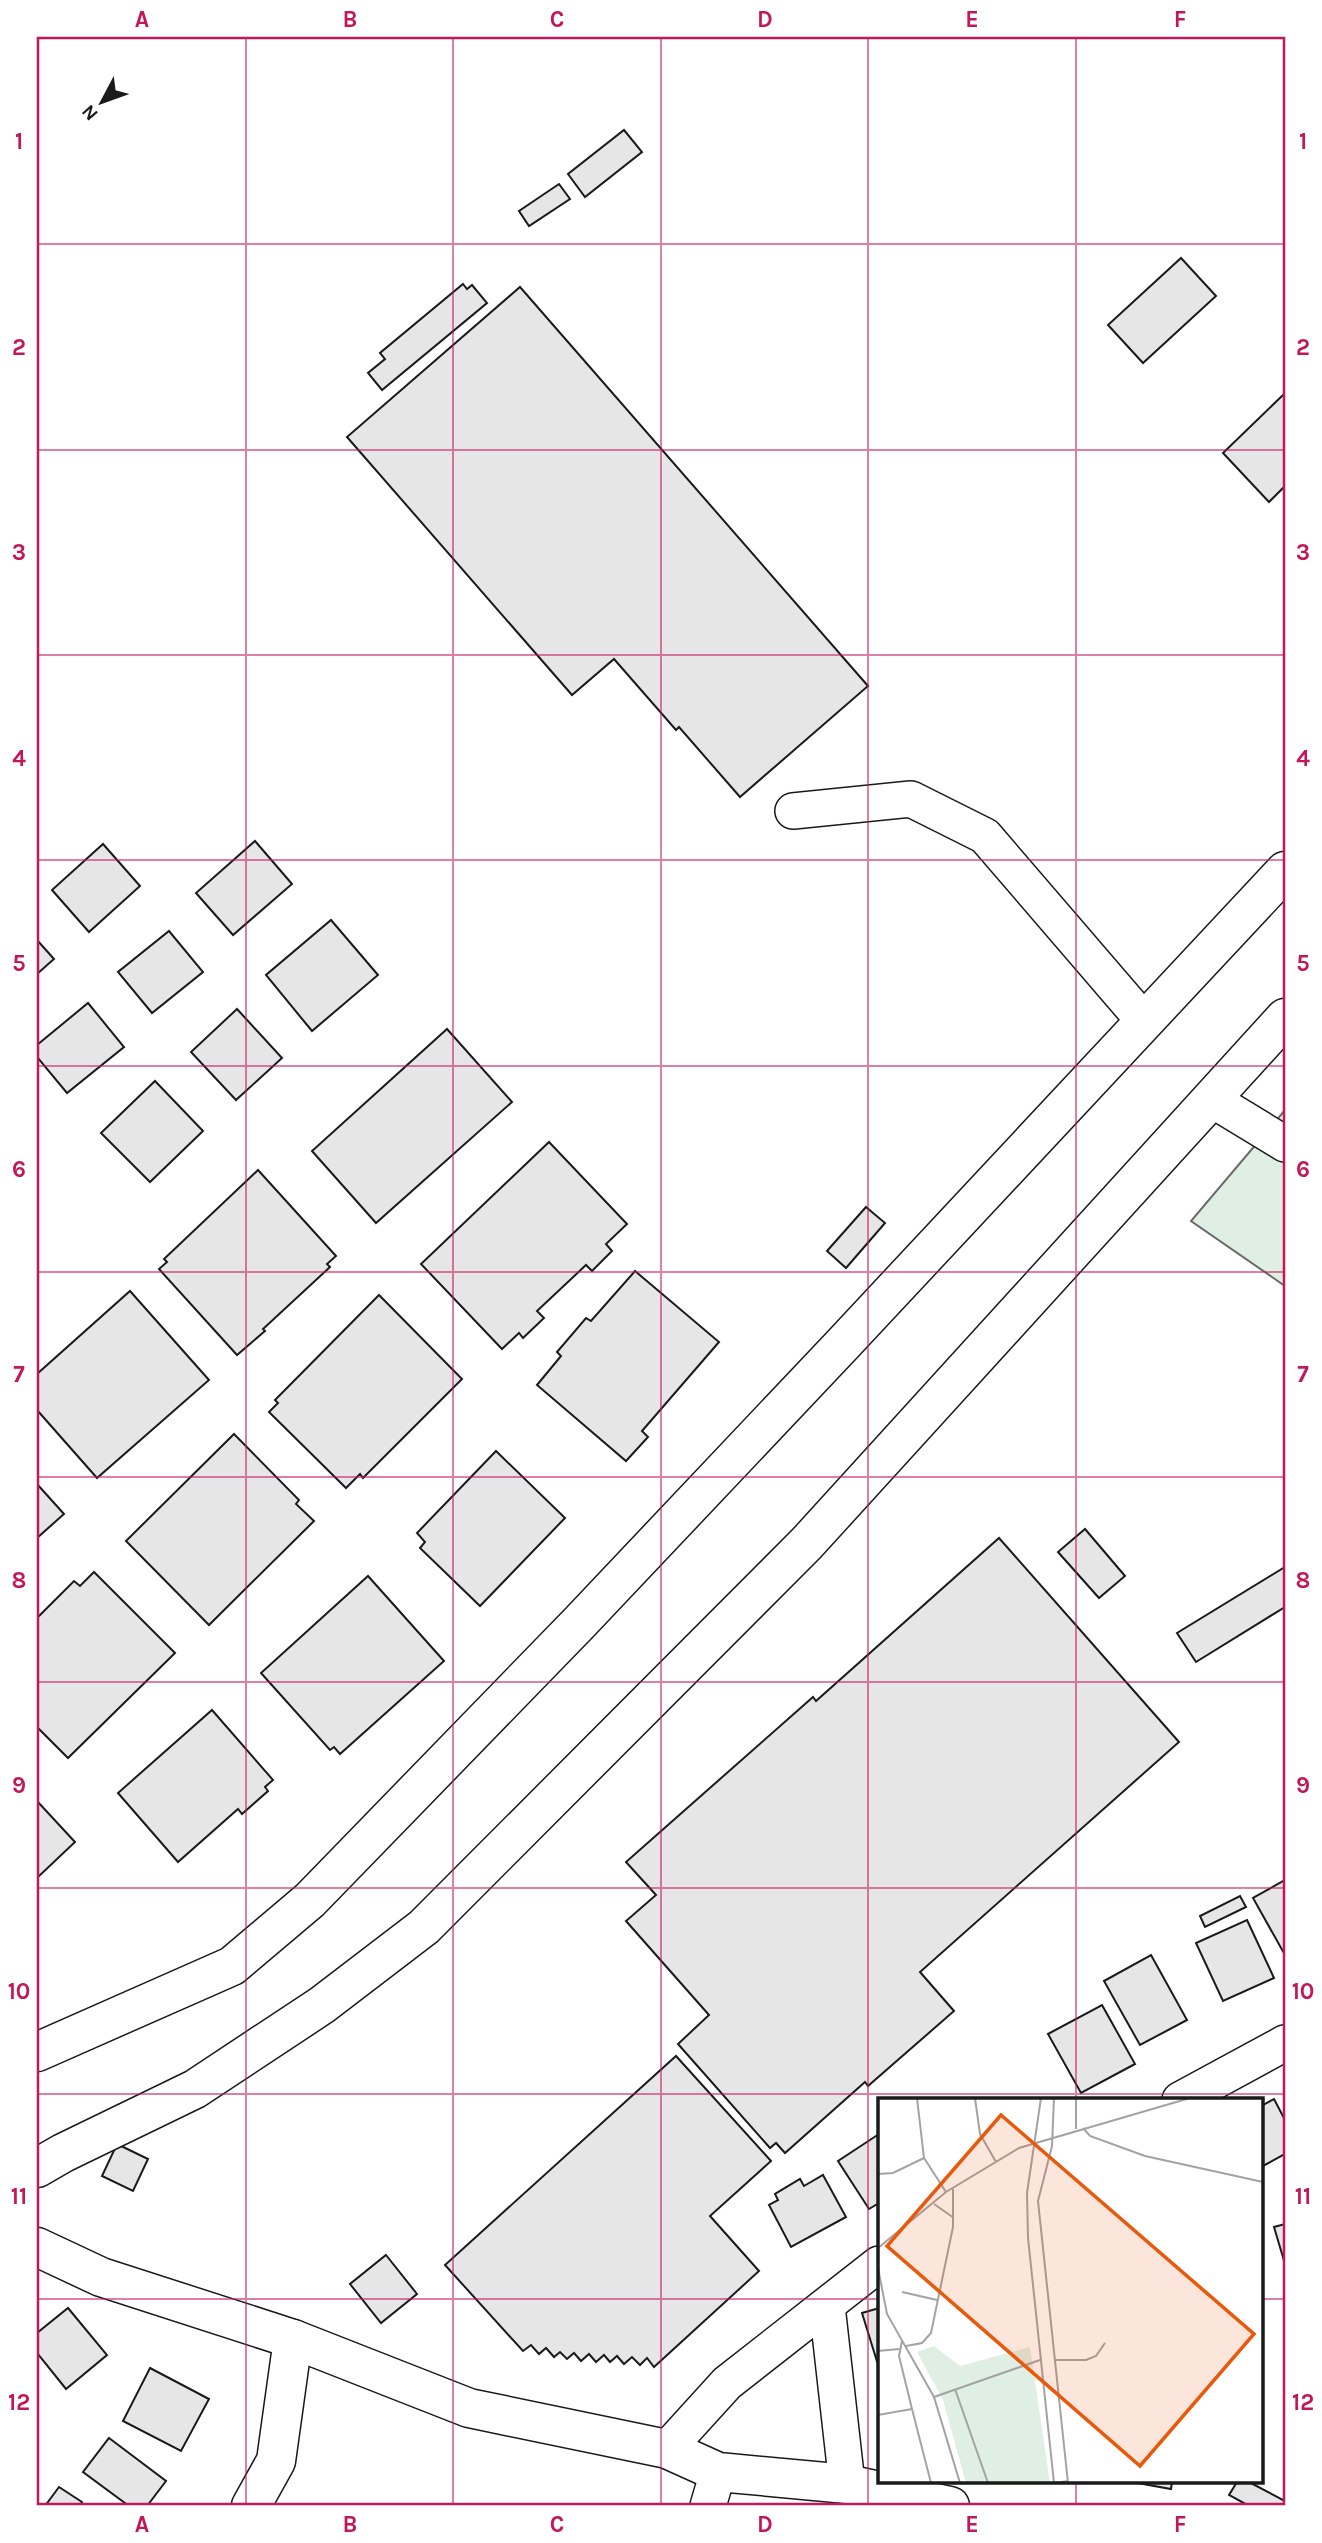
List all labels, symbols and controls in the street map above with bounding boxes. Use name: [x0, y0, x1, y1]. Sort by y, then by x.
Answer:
text: A: [135, 6, 149, 33]
text: B: [343, 6, 357, 33]
text: C: [550, 6, 564, 33]
text: D: [757, 6, 773, 33]
text: E: [965, 6, 979, 33]
text: F: [1174, 6, 1186, 33]
north arrow: [66, 66, 136, 136]
text: N: [77, 100, 103, 125]
text: 1: [15, 128, 23, 155]
text: 1: [1299, 128, 1307, 155]
text: 2: [12, 334, 26, 361]
text: 2: [1296, 334, 1310, 361]
text: 3: [12, 539, 26, 566]
text: 3: [1296, 539, 1310, 566]
text: 4: [12, 745, 26, 772]
text: 4: [1296, 745, 1310, 772]
text: 5: [12, 950, 26, 977]
text: 5: [1296, 950, 1310, 977]
text: 6: [12, 1156, 26, 1183]
text: 6: [1296, 1156, 1310, 1183]
text: 7: [13, 1361, 25, 1388]
text: 7: [1297, 1361, 1309, 1388]
text: 8: [12, 1567, 26, 1594]
text: 8: [1296, 1567, 1310, 1594]
text: 9: [12, 1772, 26, 1799]
text: 9: [1296, 1772, 1310, 1799]
text: 10: [8, 1978, 30, 2005]
text: 10: [1292, 1978, 1314, 2005]
inset map: [878, 2098, 1262, 2484]
text: 11: [11, 2183, 27, 2210]
text: 11: [1295, 2183, 1311, 2210]
text: 12: [8, 2389, 30, 2416]
text: 12: [1292, 2389, 1314, 2416]
text: A: [135, 2511, 149, 2538]
text: B: [343, 2511, 357, 2538]
text: C: [550, 2511, 564, 2538]
text: D: [757, 2511, 773, 2538]
text: E: [965, 2511, 979, 2538]
text: F: [1174, 2511, 1186, 2538]

